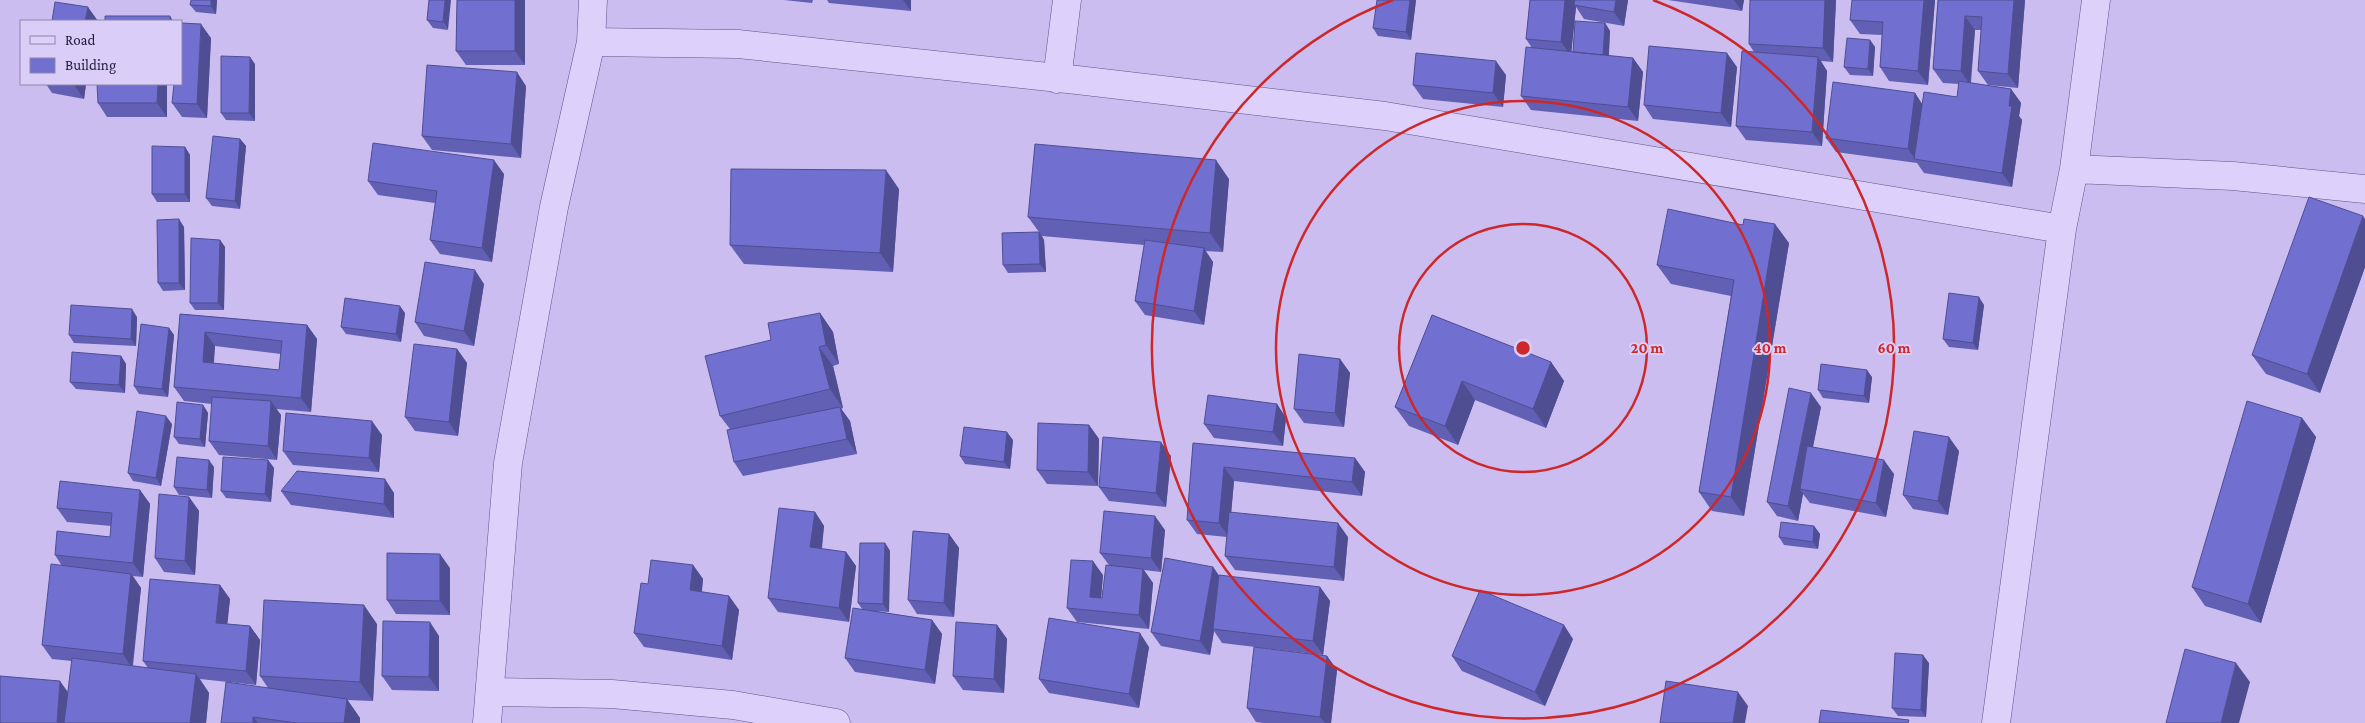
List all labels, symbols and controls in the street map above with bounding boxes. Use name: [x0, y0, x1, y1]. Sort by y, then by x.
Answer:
legend: [20, 20, 182, 85]
text: Road: [65, 32, 96, 48]
text: Building: [65, 57, 116, 74]
centre of rings: [1514, 339, 1532, 357]
text: 20 m: [1631, 340, 1663, 356]
text: 40 m: [1754, 340, 1787, 356]
text: 60 m: [1878, 340, 1911, 356]

